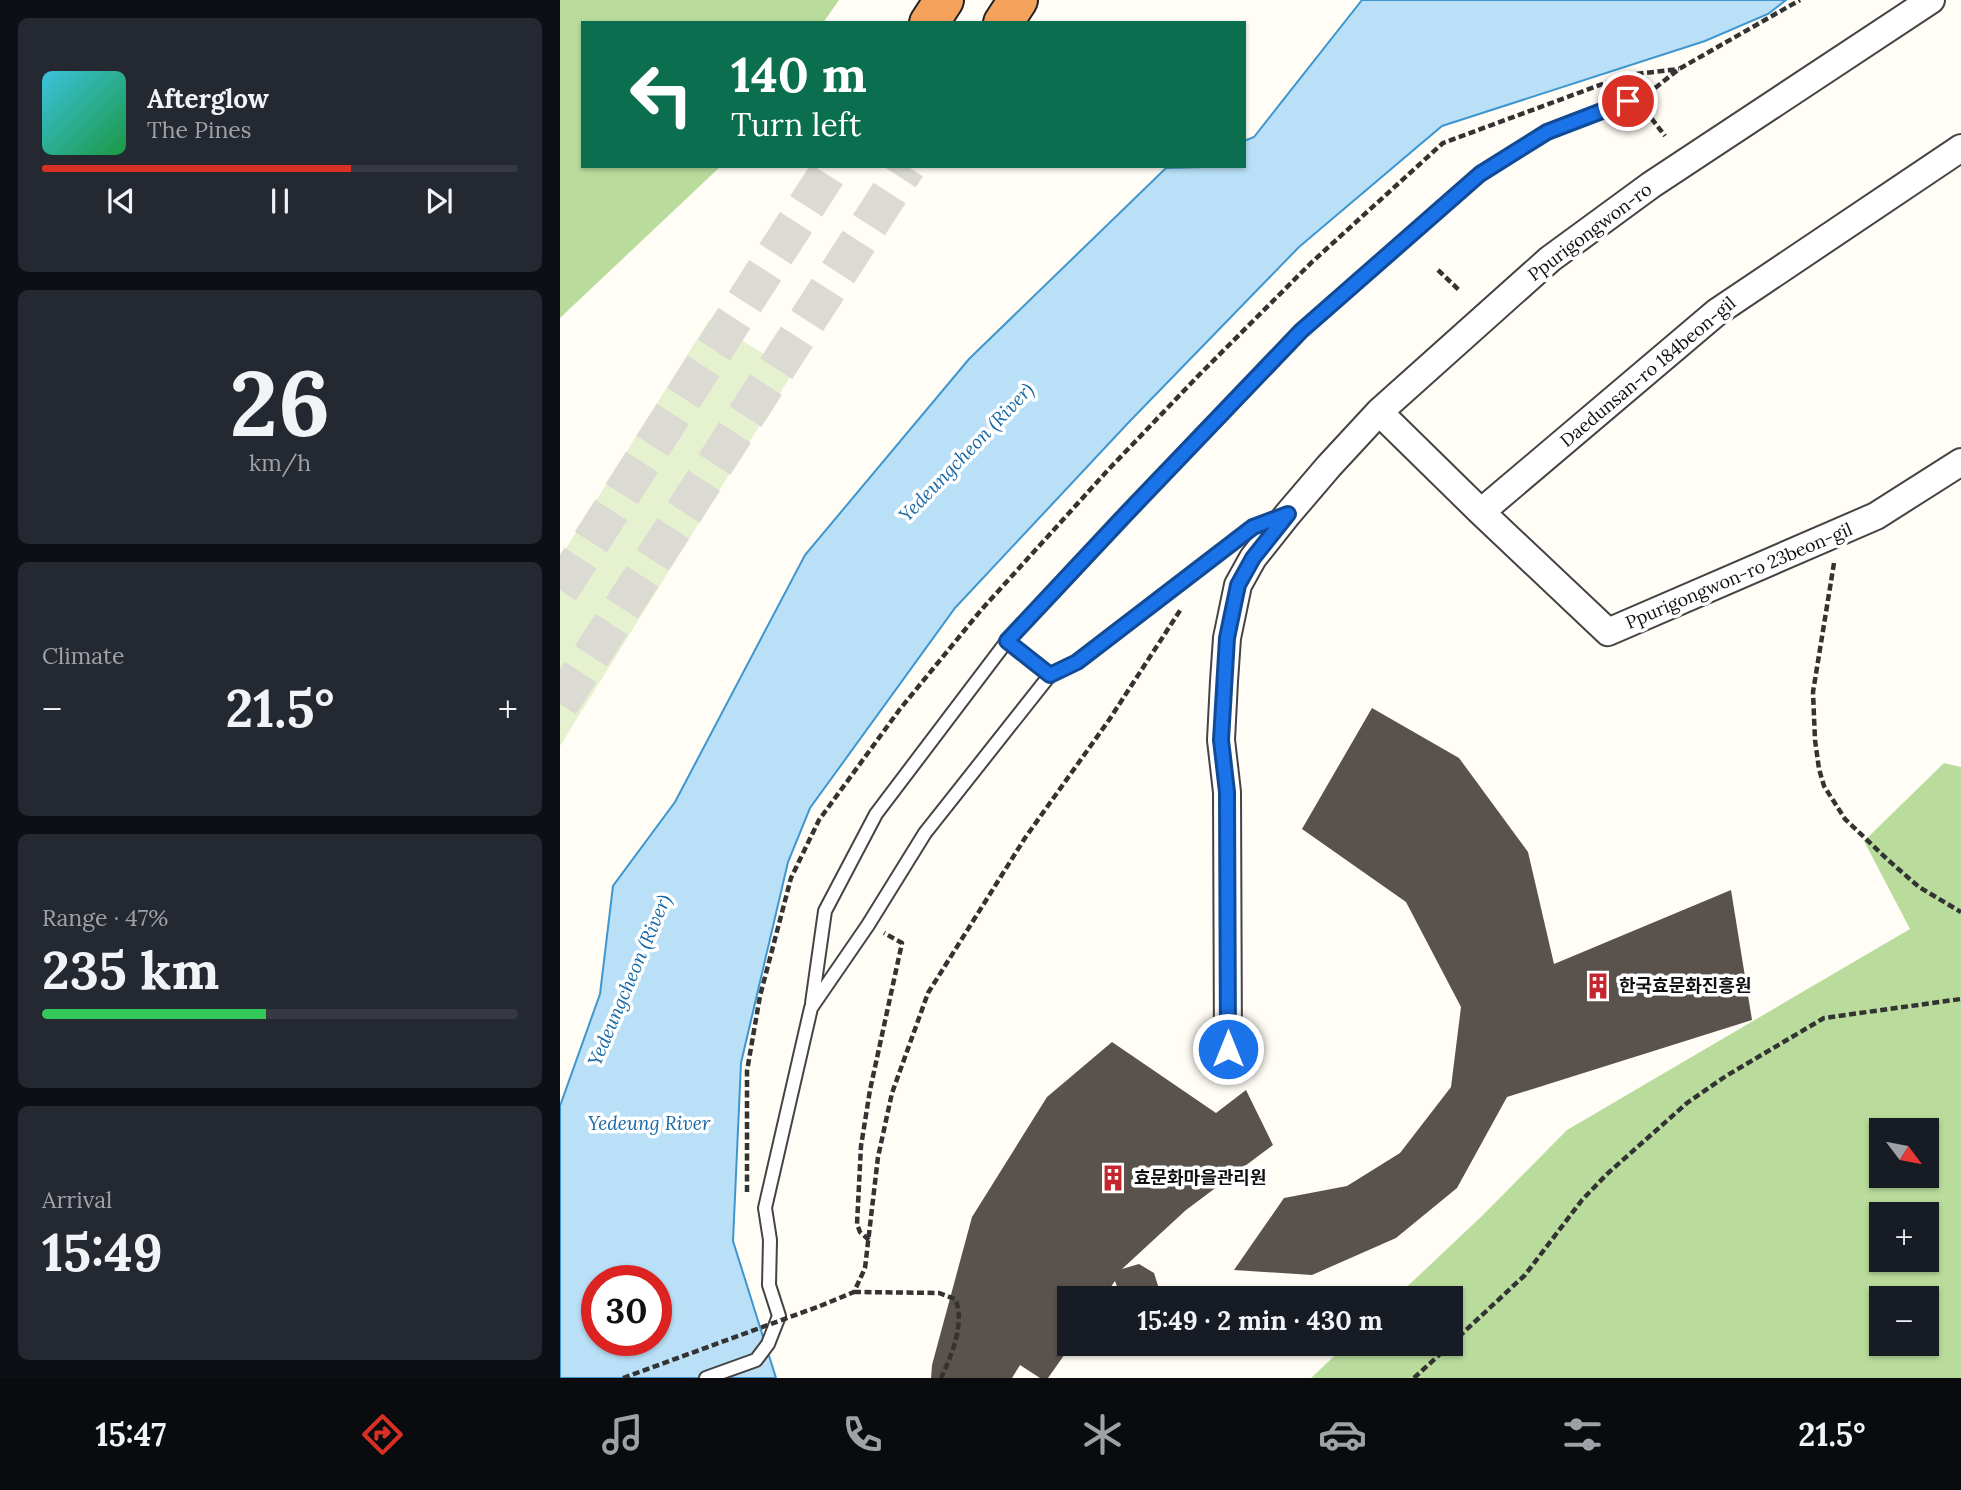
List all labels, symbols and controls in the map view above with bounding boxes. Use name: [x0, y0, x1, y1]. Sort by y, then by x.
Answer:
text: 140 m: [731, 43, 867, 105]
icon: left: [616, 49, 707, 140]
pin: [1598, 71, 1658, 131]
text: Afterglow: [147, 82, 269, 115]
icon: arrive: [1609, 82, 1647, 120]
text: Turn left: [731, 104, 861, 145]
text: The Pines: [147, 115, 252, 144]
street label: Ppurigongwon-ro: [1523, 177, 1656, 286]
icon: previous: [102, 182, 140, 220]
icon: pause: [261, 182, 299, 220]
icon: next: [420, 182, 458, 220]
street label: Daedunsan-ro 184beon-gil: [1555, 291, 1740, 452]
text: 26: [230, 344, 330, 461]
water label: Yedeungcheon (River): [893, 377, 1040, 527]
text: km/h: [249, 448, 311, 477]
street label: Ppurigongwon-ro 23beon-gil: [1622, 517, 1856, 634]
text: Climate: [42, 641, 124, 670]
text: 21.5°: [226, 675, 334, 741]
text: −: [42, 685, 62, 733]
text: +: [498, 685, 518, 733]
water label: Yedeungcheon (River): [582, 890, 677, 1070]
text: Range · 47%: [42, 903, 168, 932]
text: 235 km: [42, 937, 219, 1003]
building icon: 한국효문화진흥원: [1583, 971, 1613, 1001]
place label: 한국효문화진흥원: [1619, 974, 1751, 997]
position arrow: [1191, 1012, 1265, 1086]
water label: Yedeung River: [588, 1111, 711, 1135]
north arrow: [1869, 1118, 1939, 1188]
map controls: [1869, 1118, 1939, 1356]
building icon: 효문화마을관리원: [1098, 1163, 1128, 1193]
place label: 효문화마을관리원: [1134, 1166, 1266, 1189]
text: Arrival: [42, 1185, 112, 1214]
button: +: [1869, 1202, 1939, 1272]
text: 15:49: [42, 1219, 163, 1285]
speed limit sign: 30: [581, 1265, 672, 1356]
button: −: [1869, 1286, 1939, 1356]
text: 15:49 · 2 min · 430 m: [1137, 1304, 1383, 1337]
icon: directions: [358, 1410, 407, 1459]
icon: music: [598, 1410, 647, 1459]
icon: phone: [838, 1410, 887, 1459]
icon: climate: [1078, 1410, 1127, 1459]
icon: car: [1318, 1410, 1367, 1459]
icon: filters: [1558, 1410, 1607, 1459]
text: 15:47: [96, 1414, 166, 1455]
text: 21.5°: [1798, 1414, 1865, 1455]

